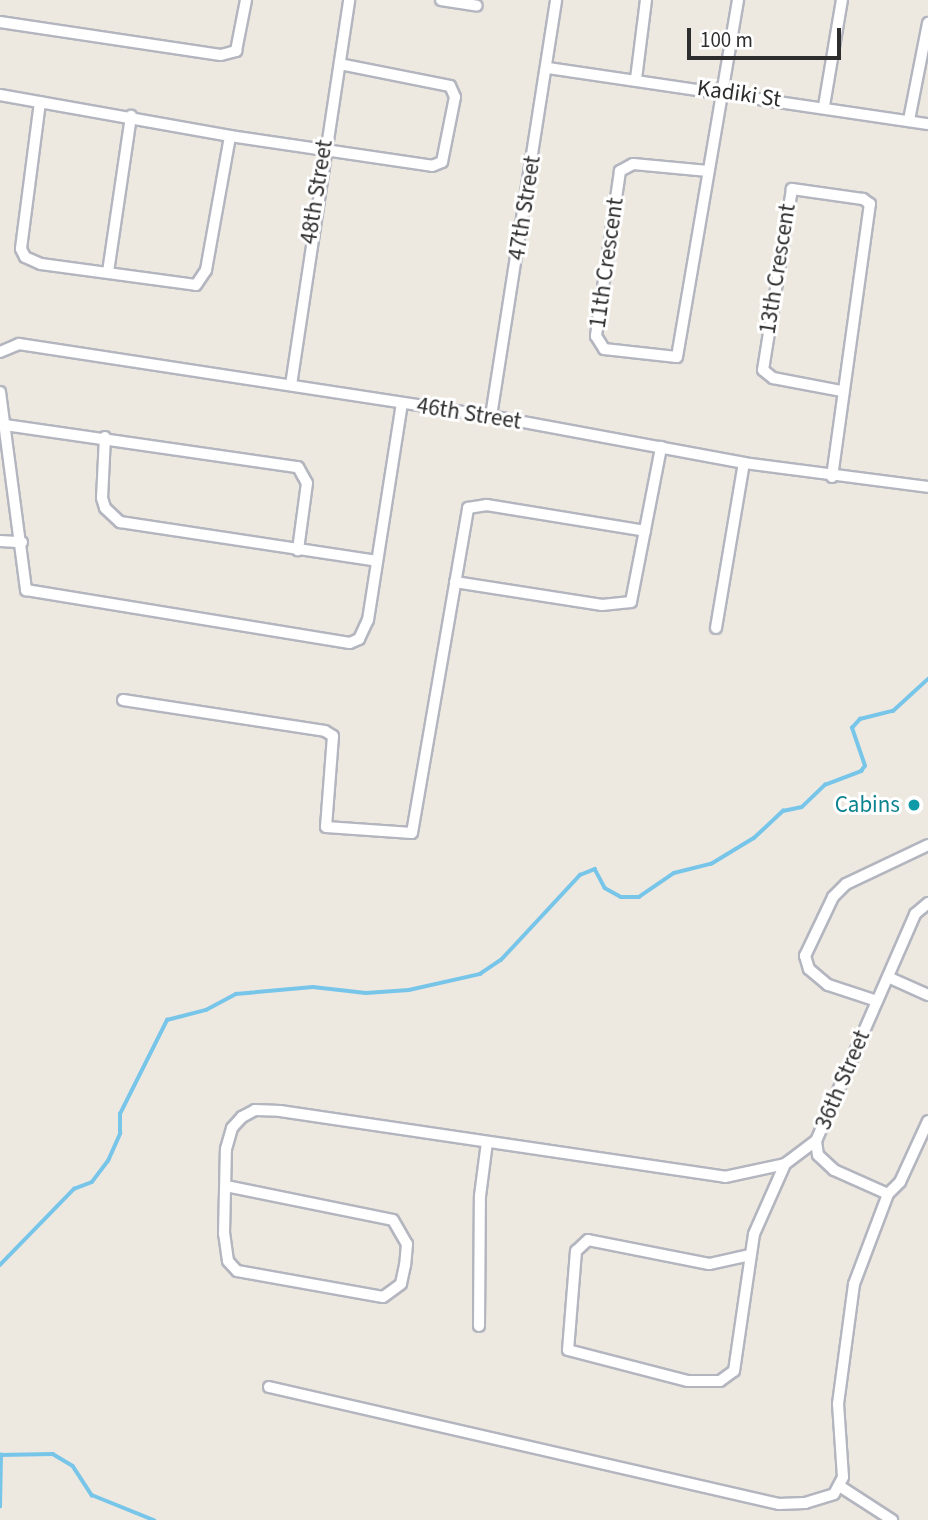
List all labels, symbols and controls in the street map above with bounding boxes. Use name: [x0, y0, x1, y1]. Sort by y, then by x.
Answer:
scale bar: [690, 14, 844, 58]
text: 100 m: [700, 25, 753, 55]
street label: Kadiki St: [695, 74, 783, 114]
street label: 48th Street: [295, 138, 339, 246]
street label: 47th Street: [503, 154, 547, 262]
street label: 11th Crescent: [584, 196, 630, 330]
street label: 13th Crescent: [754, 202, 802, 336]
street label: 46th Street: [415, 392, 523, 436]
place label: Cabins: [835, 791, 900, 819]
marker: Cabins: [906, 797, 922, 813]
street label: 36th Street: [810, 1026, 876, 1134]

